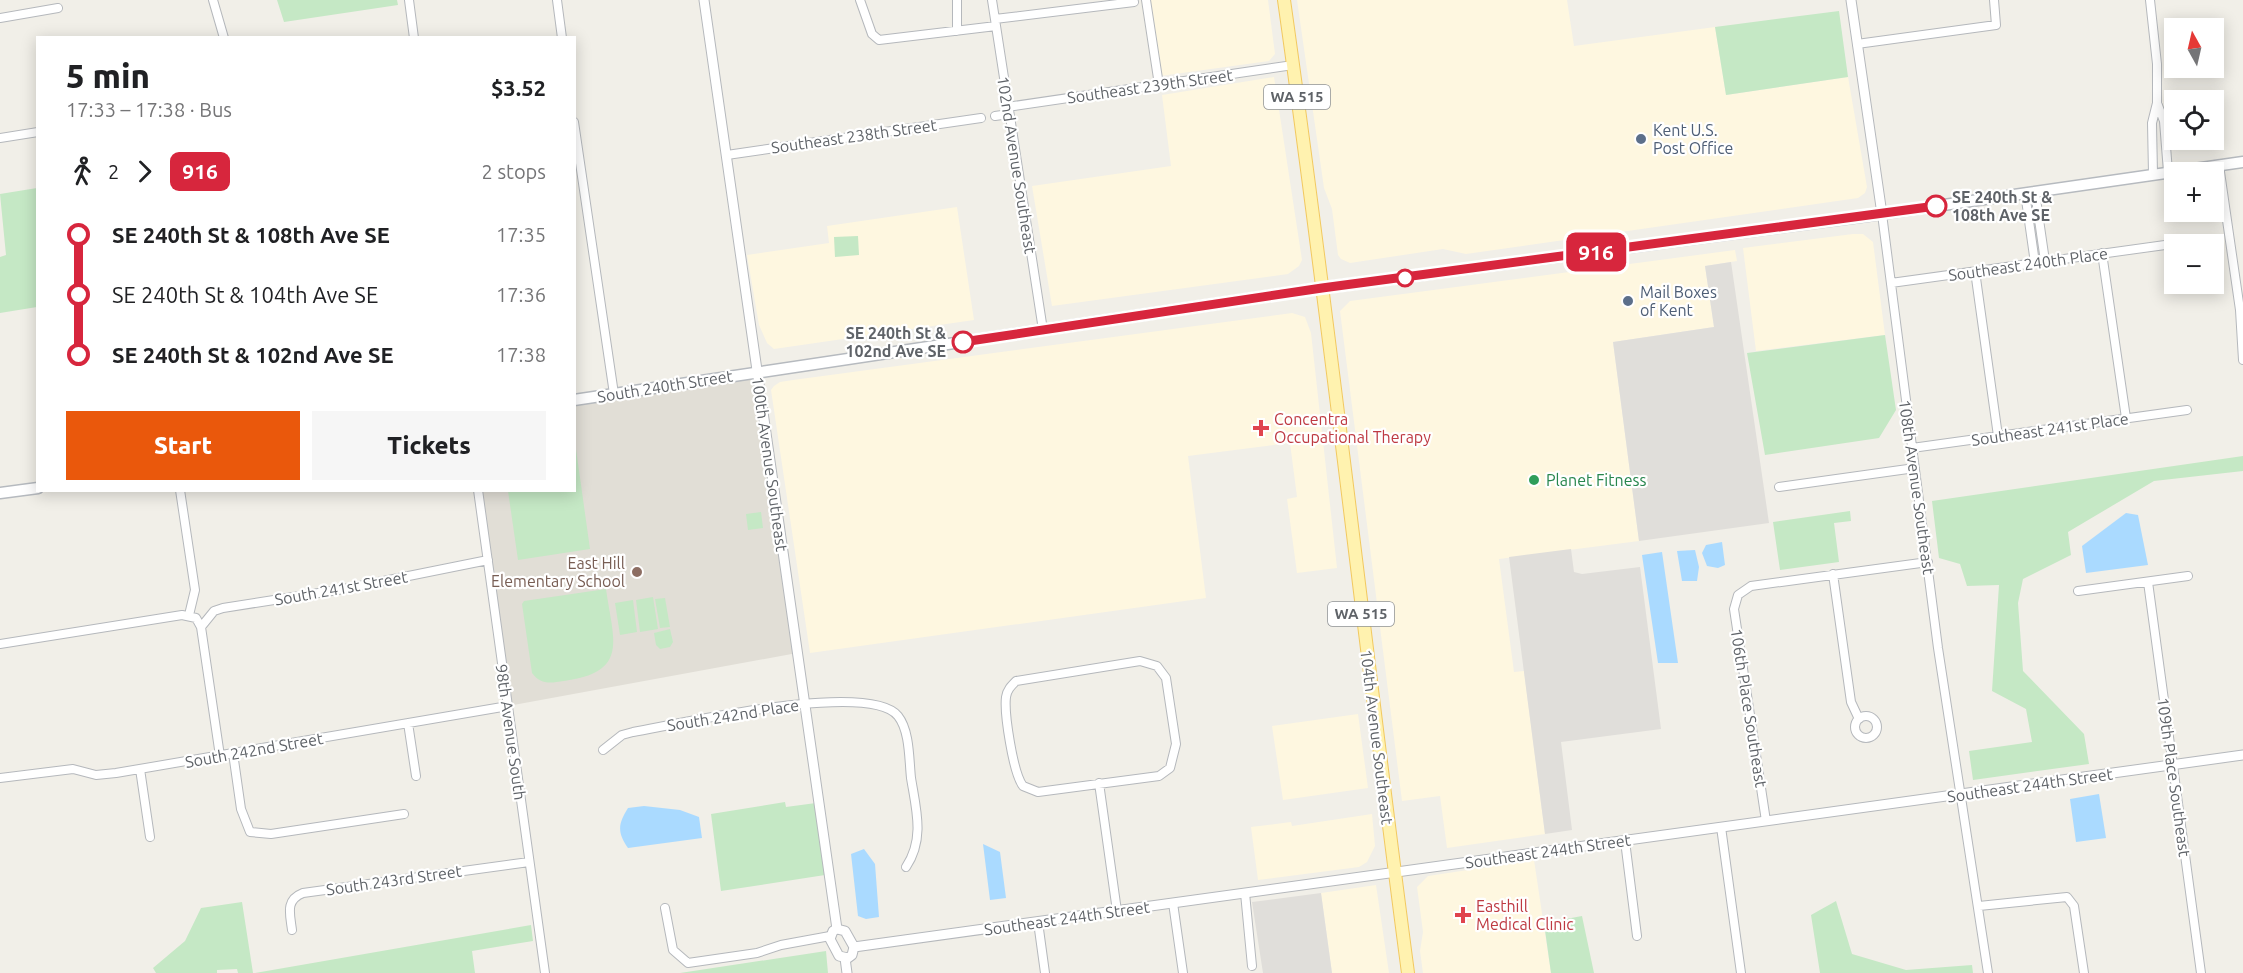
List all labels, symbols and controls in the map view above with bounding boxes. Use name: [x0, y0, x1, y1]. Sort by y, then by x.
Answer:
north arrow: [2164, 18, 2224, 78]
map controls: [2164, 18, 2224, 294]
text: 5 min: [66, 57, 150, 94]
street label: Southeast 239th Street: [1066, 65, 1235, 107]
text: $3.52: [491, 75, 546, 100]
street label: 102nd Avenue Southeast: [994, 75, 1040, 256]
road number: WA 515: [1264, 85, 1330, 109]
button: locate: [2164, 90, 2224, 150]
text: 17:33 – 17:38 · Bus: [66, 98, 232, 121]
street label: Southeast 238th Street: [770, 115, 939, 157]
place label: Kent U.S. Post Office: [1653, 121, 1733, 157]
marker: Kent U.S. Post Office: [1634, 132, 1648, 146]
icon: walk: [66, 155, 99, 188]
icon: forward: [128, 155, 161, 188]
text: 916: [182, 159, 218, 183]
text: 2: [108, 160, 119, 183]
text: 2 stops: [482, 160, 546, 183]
button: +: [2164, 162, 2224, 222]
place label: SE 240th St & 108th Ave SE: [1952, 188, 2052, 224]
marker: SE 240th St & 108th Ave SE: [1925, 195, 1947, 217]
text: SE 240th St & 108th Ave SE: [112, 222, 390, 247]
text: 17:35: [496, 223, 546, 246]
line badge: 916: [1562, 232, 1630, 272]
button: −: [2164, 234, 2224, 294]
text: 916: [1578, 240, 1614, 264]
street label: Southeast 240th Place: [1947, 244, 2109, 284]
unlabelled marker: [1396, 269, 1414, 287]
text: SE 240th St & 104th Ave SE: [112, 282, 378, 307]
text: 17:36: [496, 283, 546, 306]
place label: Mail Boxes of Kent: [1640, 283, 1717, 319]
marker: Mail Boxes of Kent: [1621, 294, 1635, 308]
place label: SE 240th St & 102nd Ave SE: [845, 324, 946, 360]
marker: SE 240th St & 102nd Ave SE: [952, 331, 974, 353]
text: SE 240th St & 102nd Ave SE: [112, 342, 394, 367]
text: 17:38: [496, 343, 546, 366]
street label: South 240th Street: [596, 366, 735, 406]
street label: 100th Avenue Southeast: [749, 375, 791, 553]
street label: 108th Avenue Southeast: [1896, 398, 1938, 576]
street label: Southeast 241st Place: [1970, 409, 2130, 449]
place label: Concentra Occupational Therapy: [1274, 410, 1431, 446]
button: Start: [66, 411, 300, 480]
button: Tickets: [312, 411, 546, 480]
marker: Concentra Occupational Therapy: [1252, 419, 1270, 437]
place label: Planet Fitness: [1546, 471, 1646, 489]
marker: Planet Fitness: [1527, 473, 1541, 487]
place label: East Hill Elementary School: [491, 554, 625, 590]
marker: East Hill Elementary School: [630, 565, 644, 579]
street label: South 241st Street: [273, 567, 410, 609]
road number: WA 515: [1328, 602, 1394, 626]
street label: 106th Place Southeast: [1728, 627, 1771, 789]
street label: 104th Avenue Southeast: [1357, 648, 1397, 826]
street label: 98th Avenue South: [493, 663, 529, 801]
street label: South 242nd Place: [666, 696, 800, 734]
street label: 109th Place Southeast: [2154, 696, 2194, 858]
street label: South 242nd Street: [184, 729, 325, 771]
street label: Southeast 244th Street: [1946, 764, 2115, 806]
street label: Southeast 244th Street: [1464, 830, 1633, 872]
street label: South 243rd Street: [325, 861, 464, 898]
street label: Southeast 244th Street: [983, 897, 1152, 939]
place label: Easthill Medical Clinic: [1476, 897, 1574, 933]
marker: Easthill Medical Clinic: [1454, 906, 1472, 924]

